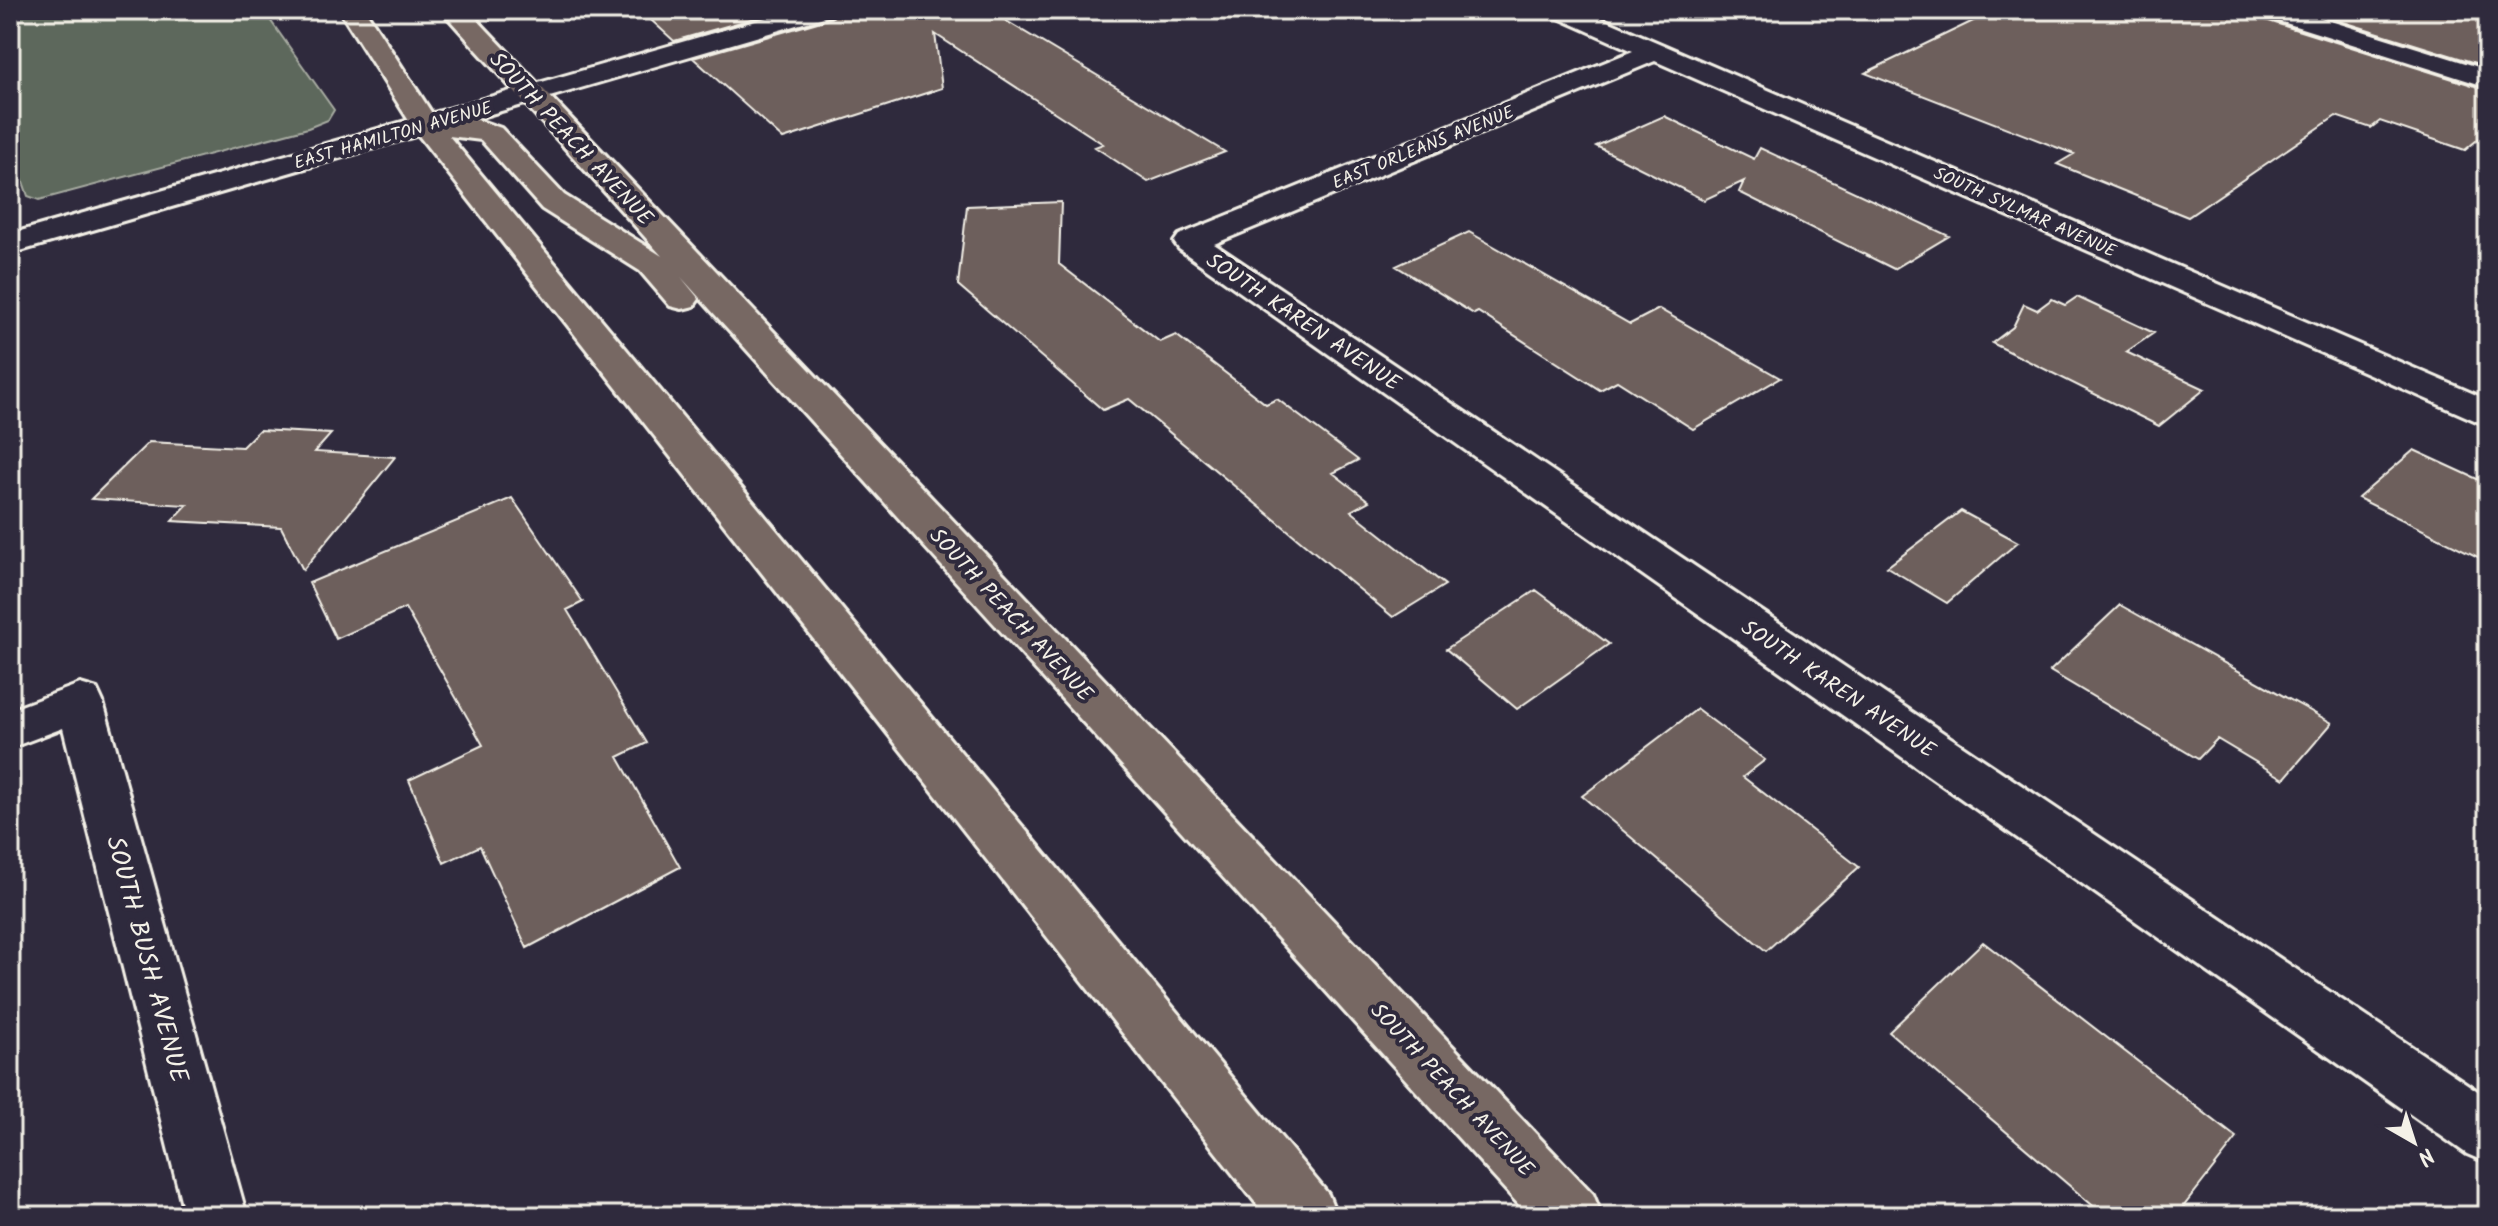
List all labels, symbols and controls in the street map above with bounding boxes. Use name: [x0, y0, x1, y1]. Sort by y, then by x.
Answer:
street label: SOUTH PEACH AVENUE: [480, 45, 661, 236]
street label: EAST HAMILTON AVENUE: [291, 94, 496, 179]
street label: EAST ORLEANS AVENUE: [1328, 98, 1519, 198]
street label: SOUTH SYLMAR AVENUE: [1928, 160, 2121, 267]
street label: SOUTH KAREN AVENUE: [1198, 245, 1408, 402]
street label: SOUTH PEACH AVENUE: [920, 521, 1101, 712]
street label: SOUTH KAREN AVENUE: [1733, 612, 1943, 769]
street label: SOUTH BUSH AVENUE: [93, 831, 199, 1088]
street label: SOUTH PEACH AVENUE: [1361, 996, 1542, 1187]
north arrow: [2374, 1102, 2454, 1182]
text: N: [2409, 1138, 2441, 1174]

